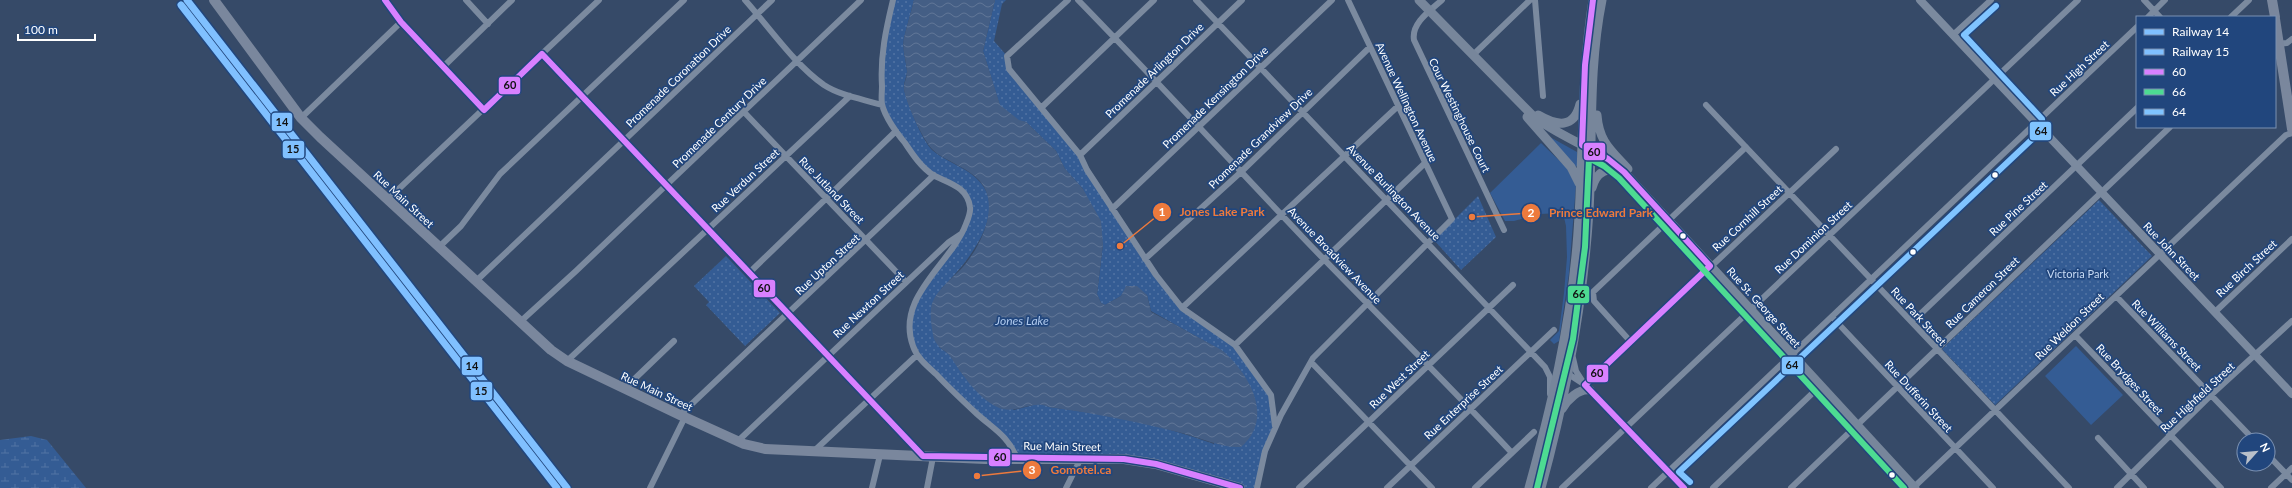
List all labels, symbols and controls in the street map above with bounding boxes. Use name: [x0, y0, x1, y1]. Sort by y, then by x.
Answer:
scale bar: [18, 16, 95, 42]
legend: [2136, 16, 2276, 128]
street label: Promenade Arlington Drive: [1102, 20, 1206, 120]
text: 100 m: [24, 22, 58, 37]
street label: Promenade Coronation Drive: [623, 22, 733, 130]
text: Railway 14: [2172, 24, 2229, 39]
street label: Rue High Street: [2047, 37, 2111, 99]
street label: Avenue Wellington Avenue: [1374, 40, 1441, 164]
street label: Promenade Kensington Drive: [1160, 43, 1270, 151]
text: Railway 15: [2172, 44, 2229, 59]
street label: Cour Westinghouse Court: [1427, 56, 1493, 174]
text: 60: [2172, 64, 2186, 79]
street label: Promenade Century Drive: [669, 74, 769, 170]
line badge: 60: [498, 76, 521, 95]
text: 60: [504, 78, 517, 91]
text: 66: [2172, 84, 2186, 99]
street label: Promenade Grandview Drive: [1206, 85, 1315, 191]
text: 64: [2172, 104, 2186, 119]
line badge: 14: [271, 112, 293, 132]
text: 14: [276, 115, 289, 128]
line badge: 64: [2029, 121, 2052, 141]
text: 64: [2035, 124, 2048, 137]
line badge: 15: [282, 140, 305, 159]
street label: Avenue Burlington Avenue: [1345, 141, 1443, 243]
text: 15: [287, 142, 299, 155]
line badge: 60: [1583, 142, 1606, 161]
street label: Rue Verdun Street: [709, 145, 781, 215]
text: 60: [1588, 145, 1601, 158]
street label: Rue Jutland Street: [797, 154, 867, 226]
street label: Rue Main Street: [371, 168, 437, 230]
unlabelled marker: [1990, 170, 2000, 180]
street label: Rue Pine Street: [1986, 178, 2050, 238]
street label: Rue Cornhill Street: [1709, 182, 1785, 254]
street label: Rue Dominion Street: [1772, 198, 1854, 276]
callout: Jones Lake Park: [1152, 200, 1273, 224]
callout: Prince Edward Park: [1521, 201, 1661, 225]
text: 1: [1159, 204, 1166, 219]
text: Jones Lake Park: [1179, 204, 1265, 219]
street label: Avenue Broadview Avenue: [1285, 204, 1385, 306]
text: 2: [1528, 205, 1535, 220]
text: Prince Edward Park: [1549, 205, 1654, 220]
street label: Rue John Street: [2141, 219, 2203, 283]
street label: Rue Upton Street: [792, 231, 862, 297]
unlabelled marker: [1678, 231, 1688, 241]
street label: Rue Birch Street: [2213, 237, 2279, 299]
unlabelled marker: [1908, 247, 1918, 257]
street label: Rue Cameron Street: [1943, 254, 2021, 330]
street label: Rue St. George Street: [1725, 264, 1804, 350]
park label: Victoria Park: [2047, 267, 2109, 280]
street label: Rue Newton Street: [830, 268, 906, 340]
line badge: 60: [753, 279, 776, 298]
text: 60: [758, 281, 771, 294]
street label: Rue Park Street: [1889, 284, 1949, 348]
line badge: 66: [1567, 285, 1590, 304]
text: 66: [1573, 287, 1586, 300]
street label: Rue Weldon Street: [2032, 290, 2106, 362]
street label: Rue Williams Street: [2130, 297, 2204, 373]
water label: Jones Lake: [994, 313, 1049, 328]
street label: Rue Brydges Street: [2094, 341, 2166, 417]
street label: Rue West Street: [1366, 347, 1432, 411]
line badge: 14: [461, 356, 483, 376]
line badge: 64: [1781, 356, 1804, 375]
street label: Rue Dufferin Street: [1882, 357, 1956, 435]
text: 64: [1786, 358, 1799, 371]
text: 14: [466, 359, 479, 372]
street label: Rue Highfield Street: [2157, 359, 2237, 435]
street label: Rue Enterprise Street: [1421, 362, 1505, 442]
line badge: 60: [1586, 364, 1609, 383]
text: 60: [1591, 366, 1604, 379]
street label: Rue Main Street: [619, 369, 695, 413]
line badge: 15: [470, 381, 493, 401]
text: 15: [475, 384, 487, 397]
north arrow: [2236, 432, 2276, 472]
street label: Rue Main Street: [1023, 439, 1101, 453]
text: N: [2258, 441, 2273, 454]
line badge: 60: [988, 448, 1011, 467]
text: 60: [994, 450, 1007, 463]
callout: Gomotel.ca: [1022, 458, 1119, 482]
text: 3: [1029, 462, 1036, 477]
text: Gomotel.ca: [1051, 462, 1111, 477]
unlabelled marker: [1887, 470, 1897, 480]

